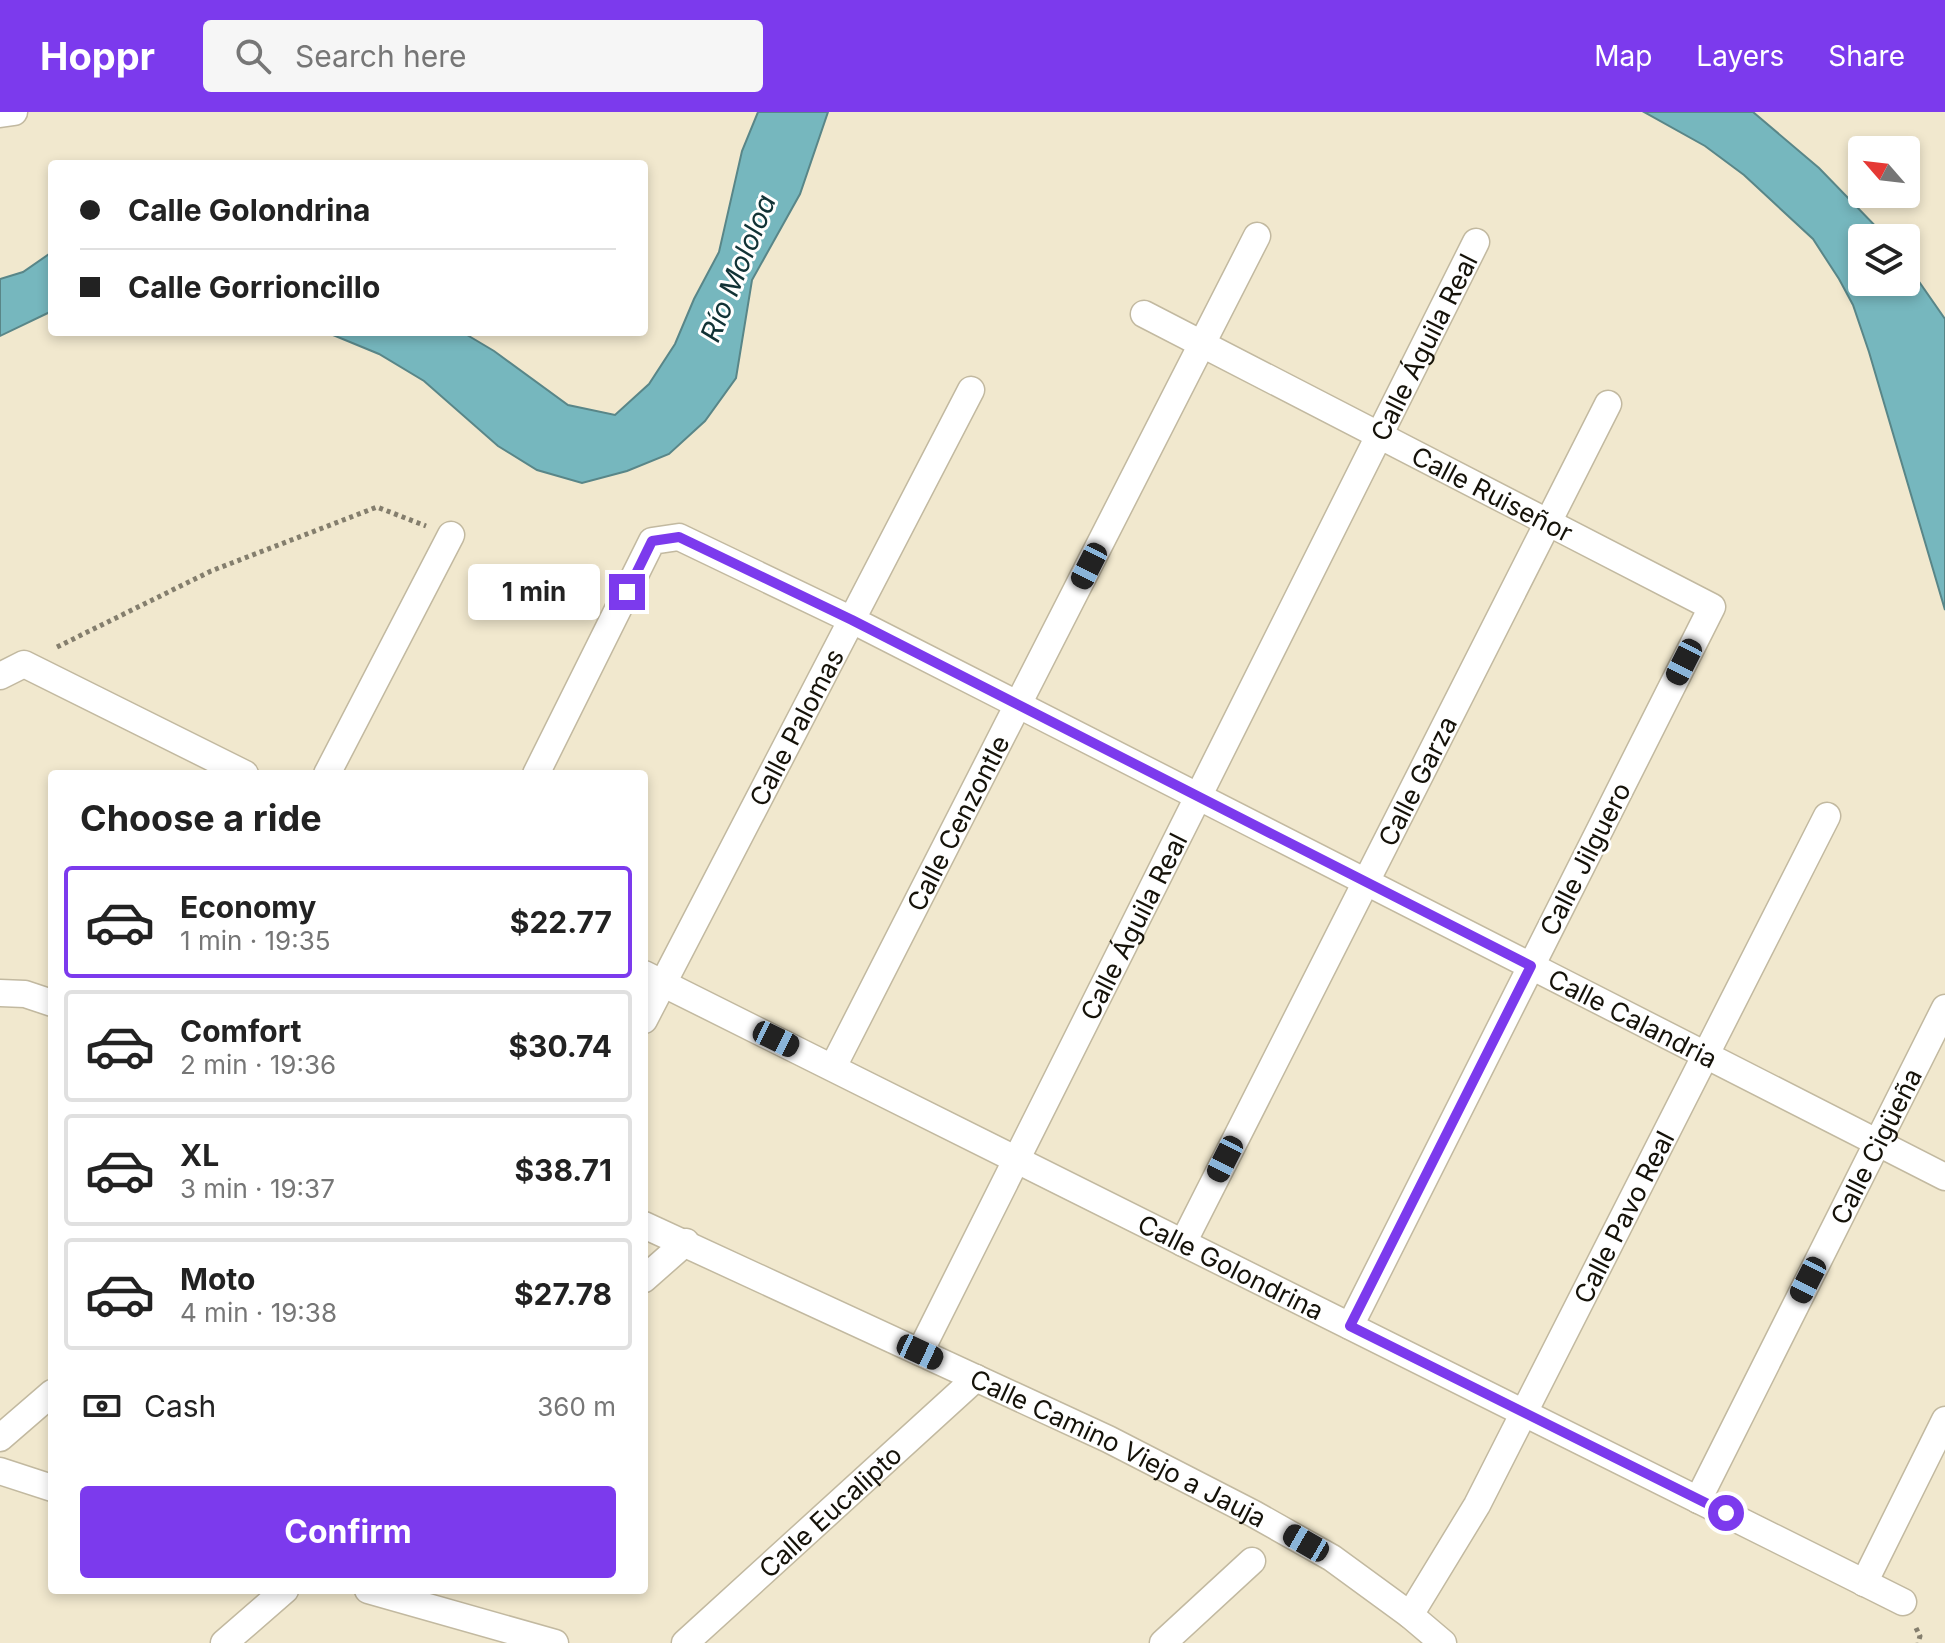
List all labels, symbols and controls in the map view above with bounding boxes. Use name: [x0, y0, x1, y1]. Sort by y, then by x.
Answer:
search box: [203, 20, 763, 92]
text: Hoppr: [40, 33, 155, 79]
icon: search: [231, 34, 275, 78]
text: Search here: [295, 38, 467, 74]
text: Map: [1594, 39, 1652, 73]
text: Layers: [1696, 39, 1784, 73]
text: Share: [1828, 39, 1905, 73]
north arrow: [1848, 136, 1920, 208]
map controls: [1848, 136, 1920, 296]
water label: Río Mololoa: [693, 189, 783, 347]
text: Calle Golondrina: [128, 192, 371, 228]
button: layers: [1848, 224, 1920, 296]
street label: Calle Águila Real: [1364, 248, 1483, 446]
text: Calle Gorrioncillo: [128, 269, 380, 305]
street label: Calle Ruiseñor: [1407, 439, 1578, 548]
car: [1067, 539, 1111, 593]
callout: 1 min: [467, 564, 599, 620]
route end: [609, 574, 645, 610]
text: 1 min: [502, 576, 566, 607]
car: [1662, 635, 1706, 689]
street label: Calle Palomas: [742, 643, 850, 811]
street label: Calle Garza: [1371, 711, 1463, 851]
street label: Calle Cenzontle: [900, 730, 1015, 916]
street label: Calle Jilguero: [1533, 777, 1637, 941]
text: Choose a ride: [80, 796, 322, 840]
street label: Calle Águila Real: [1073, 828, 1193, 1025]
icon: car: [84, 886, 156, 958]
text: Economy: [180, 889, 316, 925]
text: $22.77: [510, 904, 612, 940]
text: 1 min · 19:35: [180, 925, 331, 956]
street label: Calle Calandria: [1543, 962, 1723, 1074]
icon: car: [84, 1010, 156, 1082]
text: Comfort: [180, 1013, 301, 1049]
car: [749, 1018, 803, 1060]
text: $30.74: [508, 1028, 612, 1064]
text: 2 min · 19:36: [180, 1049, 336, 1080]
street label: Calle Cigüeña: [1824, 1063, 1928, 1229]
street label: Calle Pavo Real: [1567, 1125, 1680, 1308]
car: [1203, 1132, 1247, 1186]
icon: car: [84, 1134, 156, 1206]
text: XL: [180, 1137, 219, 1173]
text: $38.71: [514, 1152, 612, 1188]
text: 3 min · 19:37: [180, 1173, 335, 1204]
street label: Calle Golondrina: [1133, 1208, 1329, 1326]
car: [1786, 1253, 1830, 1307]
icon: car: [84, 1258, 156, 1330]
text: Moto: [180, 1261, 255, 1297]
text: $27.78: [514, 1276, 612, 1312]
text: 4 min · 19:38: [180, 1297, 337, 1328]
car: [893, 1331, 947, 1373]
street label: Calle Camino Viejo a Jauja: [965, 1362, 1272, 1533]
icon: cash: [80, 1384, 124, 1428]
text: Cash: [144, 1388, 216, 1424]
text: 360 m: [537, 1391, 616, 1422]
street label: Calle Eucalipto: [752, 1438, 908, 1584]
button: Confirm: [80, 1486, 616, 1578]
route start: [1708, 1495, 1744, 1531]
car: [1279, 1521, 1333, 1565]

